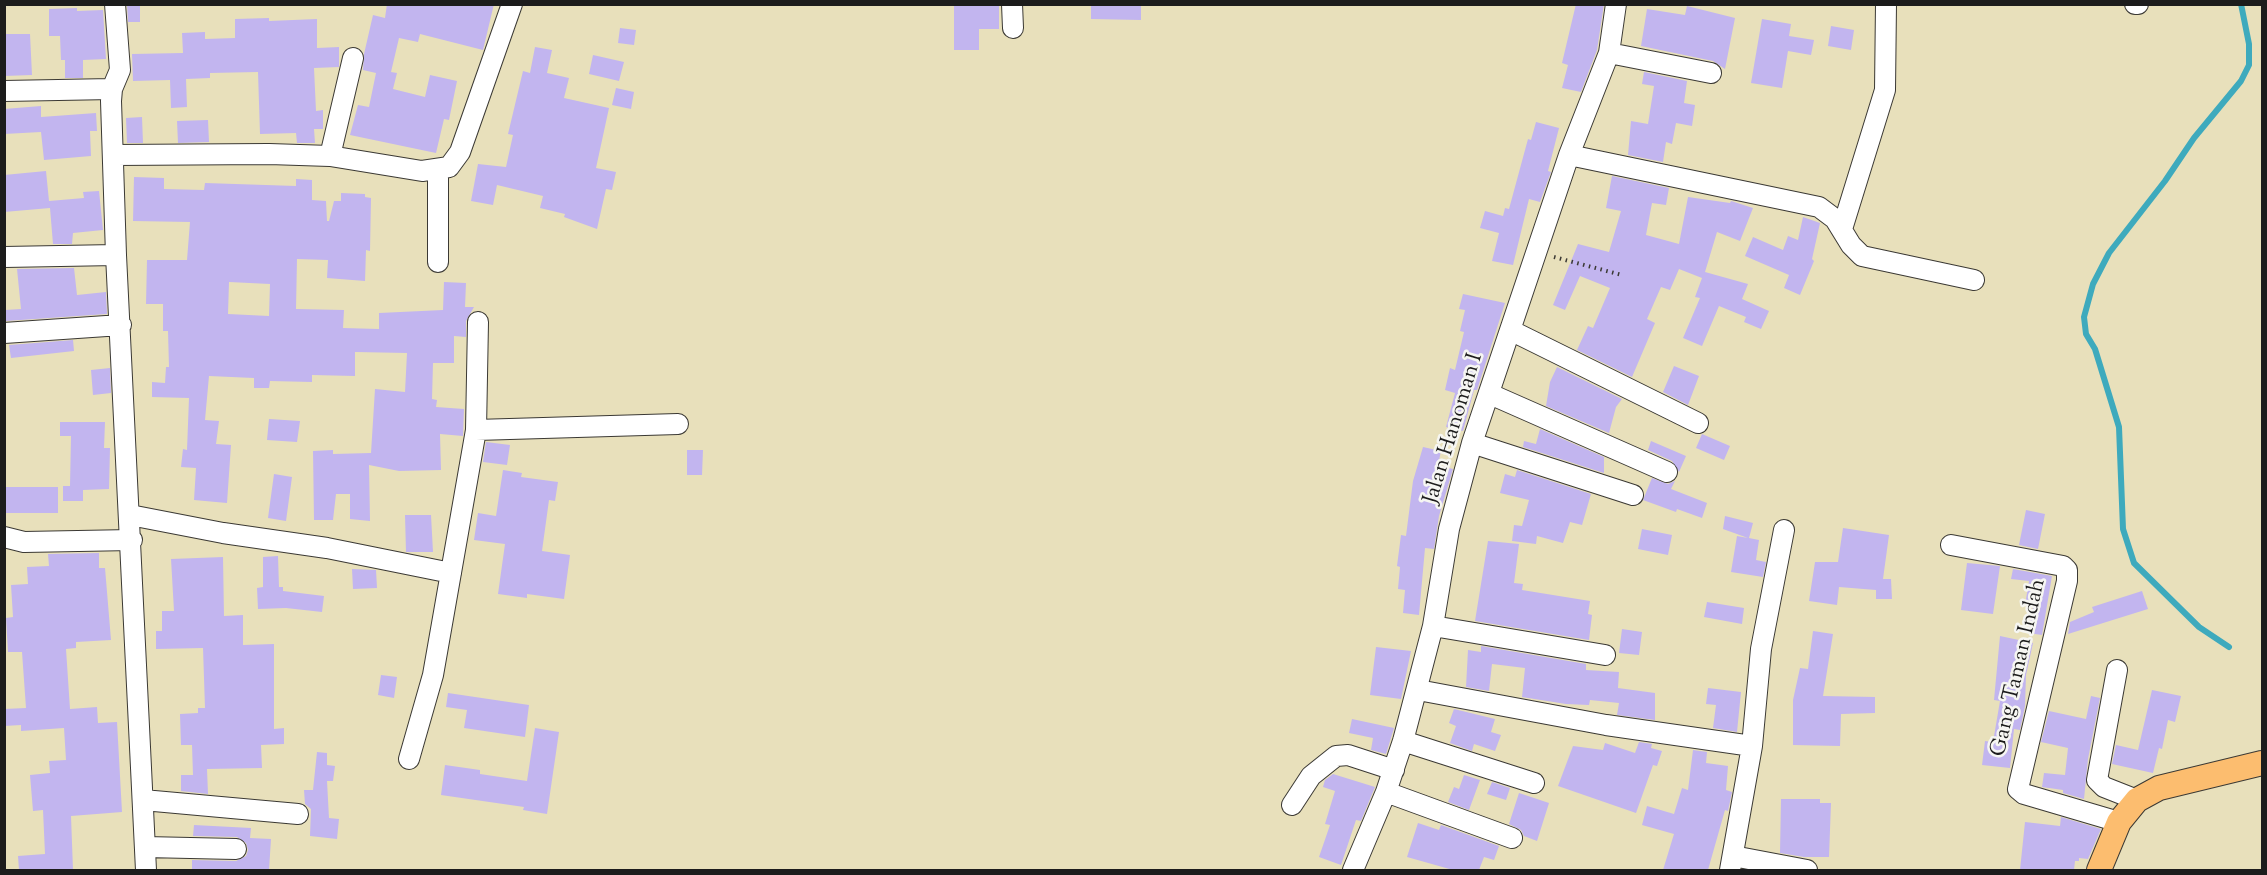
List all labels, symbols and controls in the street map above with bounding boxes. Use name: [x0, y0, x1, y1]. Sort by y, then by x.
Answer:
street label: Jalan Hanoman I: [1420, 351, 1490, 507]
street label: Gang Taman Indah: [1987, 577, 2053, 759]

